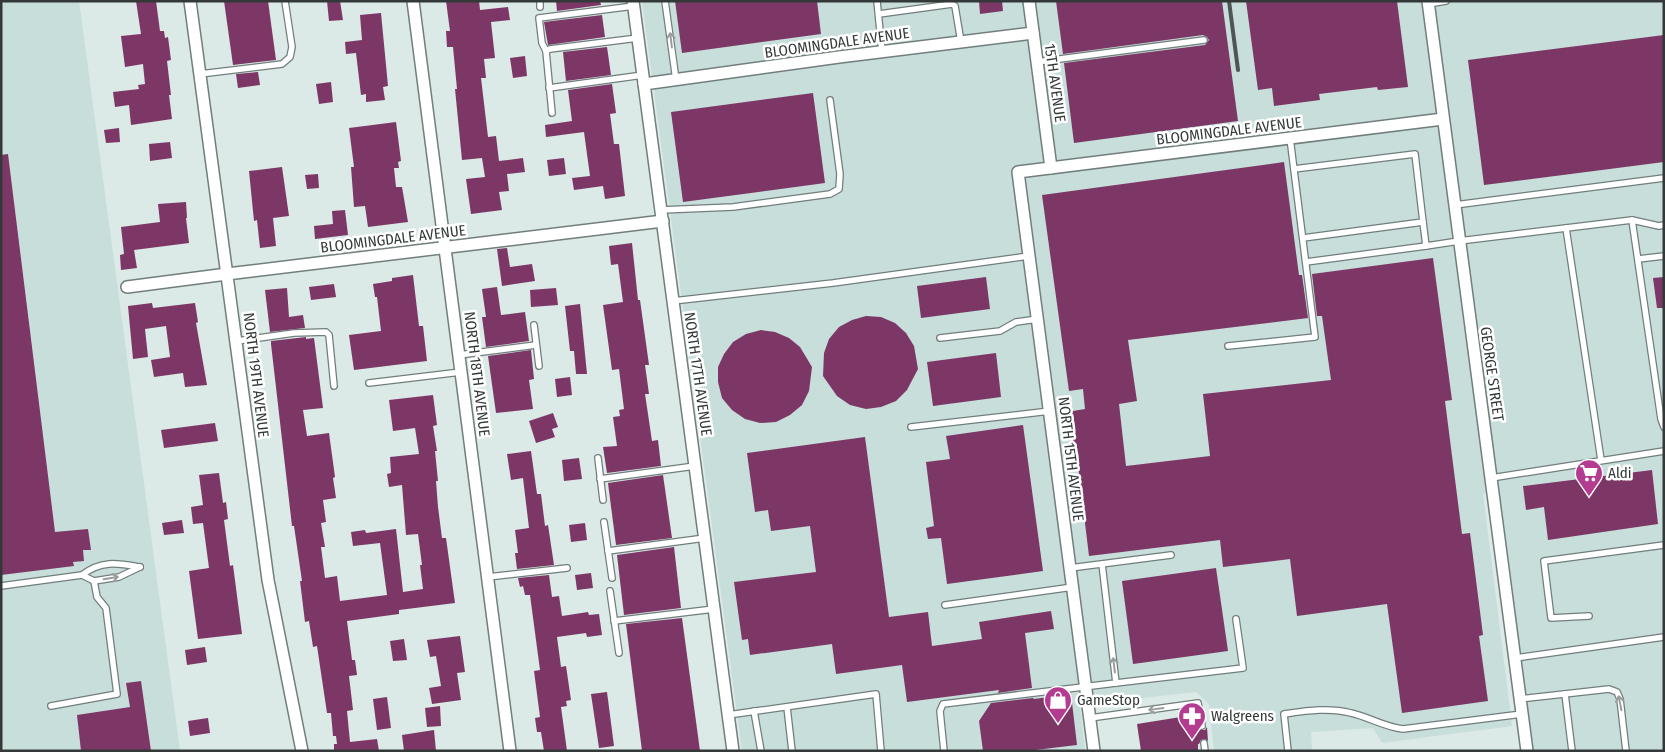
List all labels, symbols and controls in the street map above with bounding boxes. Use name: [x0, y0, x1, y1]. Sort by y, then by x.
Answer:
street label: BLOOMINGDALE AVENUE: [763, 24, 911, 62]
one-way arrow: [666, 33, 676, 49]
street label: 15TH AVENUE: [1041, 43, 1069, 123]
street label: BLOOMINGDALE AVENUE: [1155, 113, 1303, 149]
street label: BLOOMINGDALE AVENUE: [319, 221, 467, 257]
street label: NORTH 18TH AVENUE: [460, 310, 494, 438]
street label: NORTH 17TH AVENUE: [680, 311, 716, 437]
street label: NORTH 19TH AVENUE: [239, 312, 273, 438]
street label: GEORGE STREET: [1476, 326, 1508, 422]
street label: NORTH 15TH AVENUE: [1054, 396, 1088, 522]
supermarket icon: Aldi: [1574, 458, 1604, 497]
place label: Aldi: [1608, 464, 1632, 482]
one-way arrow: [103, 573, 119, 583]
one-way arrow: [1109, 657, 1119, 673]
shop icon: GameStop: [1043, 685, 1073, 724]
place label: GameStop: [1077, 691, 1140, 709]
one-way arrow: [1614, 695, 1624, 711]
pharmacy icon: Walgreens: [1177, 701, 1207, 740]
one-way arrow: [1149, 704, 1165, 714]
place label: Walgreens: [1211, 707, 1274, 725]

